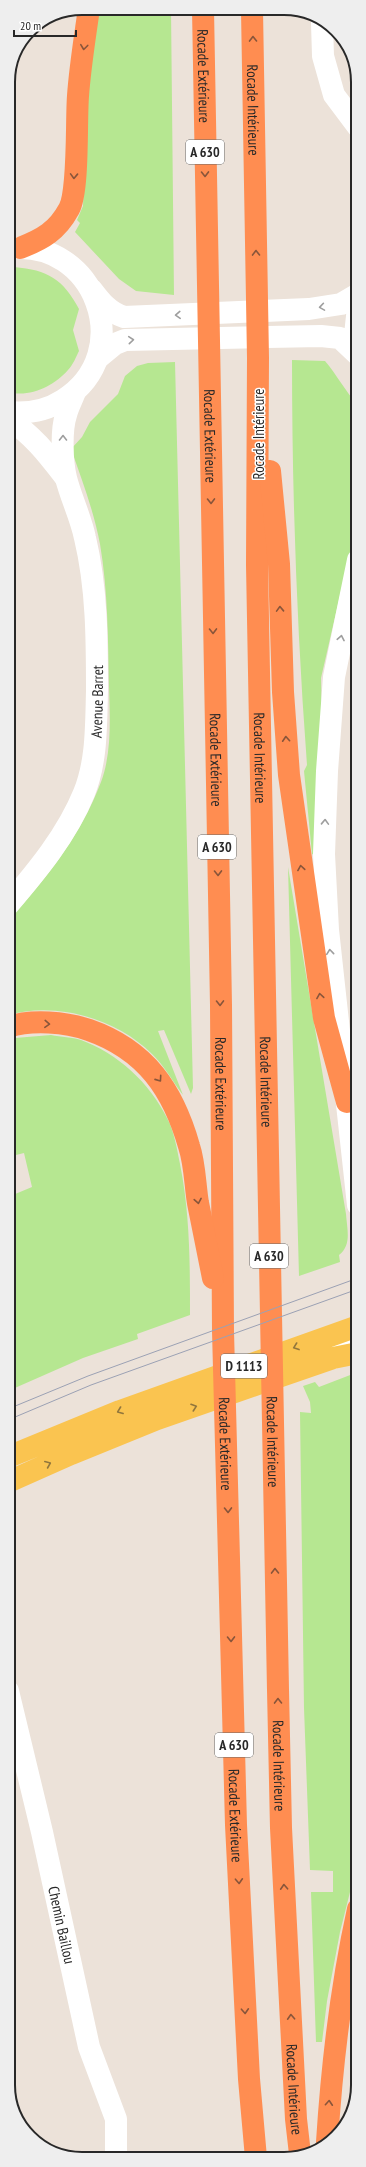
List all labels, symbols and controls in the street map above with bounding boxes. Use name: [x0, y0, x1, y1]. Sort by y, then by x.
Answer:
scale bar: [14, 12, 76, 38]
text: 20 m: [20, 18, 41, 33]
street label: Rocade Extérieure: [194, 29, 215, 123]
one-way arrow: [249, 36, 257, 42]
one-way arrow: [80, 44, 89, 50]
street label: Rocade Intérieure: [243, 64, 264, 156]
road number: A 630: [186, 140, 224, 164]
one-way arrow: [201, 171, 209, 177]
one-way arrow: [70, 173, 79, 179]
one-way arrow: [252, 250, 260, 256]
one-way arrow: [319, 302, 325, 311]
one-way arrow: [175, 311, 181, 319]
one-way arrow: [128, 335, 134, 344]
street label: Rocade Extérieure: [200, 389, 221, 483]
street label: Rocade Intérieure: [249, 389, 268, 479]
one-way arrow: [59, 435, 67, 441]
one-way arrow: [207, 498, 215, 504]
one-way arrow: [276, 606, 285, 612]
one-way arrow: [209, 628, 217, 634]
one-way arrow: [337, 635, 345, 642]
street label: Avenue Barret: [86, 665, 107, 738]
street label: Rocade Intérieure: [250, 712, 271, 804]
street label: Rocade Extérieure: [206, 713, 227, 807]
one-way arrow: [282, 736, 291, 742]
one-way arrow: [320, 819, 329, 825]
road number: A 630: [198, 835, 236, 859]
one-way arrow: [297, 865, 306, 871]
one-way arrow: [214, 870, 222, 876]
one-way arrow: [326, 949, 335, 955]
one-way arrow: [317, 993, 325, 999]
one-way arrow: [216, 1000, 225, 1006]
one-way arrow: [44, 1020, 50, 1028]
street label: Rocade Intérieure: [256, 1036, 277, 1128]
street label: Rocade Extérieure: [212, 1037, 231, 1131]
one-way arrow: [154, 1075, 161, 1082]
one-way arrow: [193, 1198, 202, 1205]
road number: A 630: [250, 1244, 288, 1268]
one-way arrow: [292, 1343, 299, 1351]
road number: D 1113: [221, 1354, 267, 1378]
street label: Rocade Intérieure: [263, 1396, 284, 1488]
street label: Rocade Extérieure: [215, 1397, 237, 1491]
one-way arrow: [190, 1403, 197, 1411]
one-way arrow: [116, 1407, 123, 1415]
one-way arrow: [43, 1461, 51, 1469]
one-way arrow: [224, 1507, 232, 1513]
one-way arrow: [271, 1568, 280, 1574]
one-way arrow: [227, 1636, 235, 1642]
one-way arrow: [274, 1698, 282, 1704]
street label: Rocade Intérieure: [269, 1720, 290, 1811]
road number: A 630: [215, 1733, 253, 1757]
street label: Rocade Extérieure: [225, 1769, 247, 1863]
one-way arrow: [234, 1878, 243, 1884]
street label: Chemin Baillou: [45, 1884, 80, 1965]
one-way arrow: [280, 1884, 288, 1890]
one-way arrow: [241, 2008, 250, 2014]
one-way arrow: [286, 2014, 295, 2020]
street label: Rocade Intérieure: [283, 2043, 307, 2136]
one-way arrow: [325, 2100, 333, 2106]

